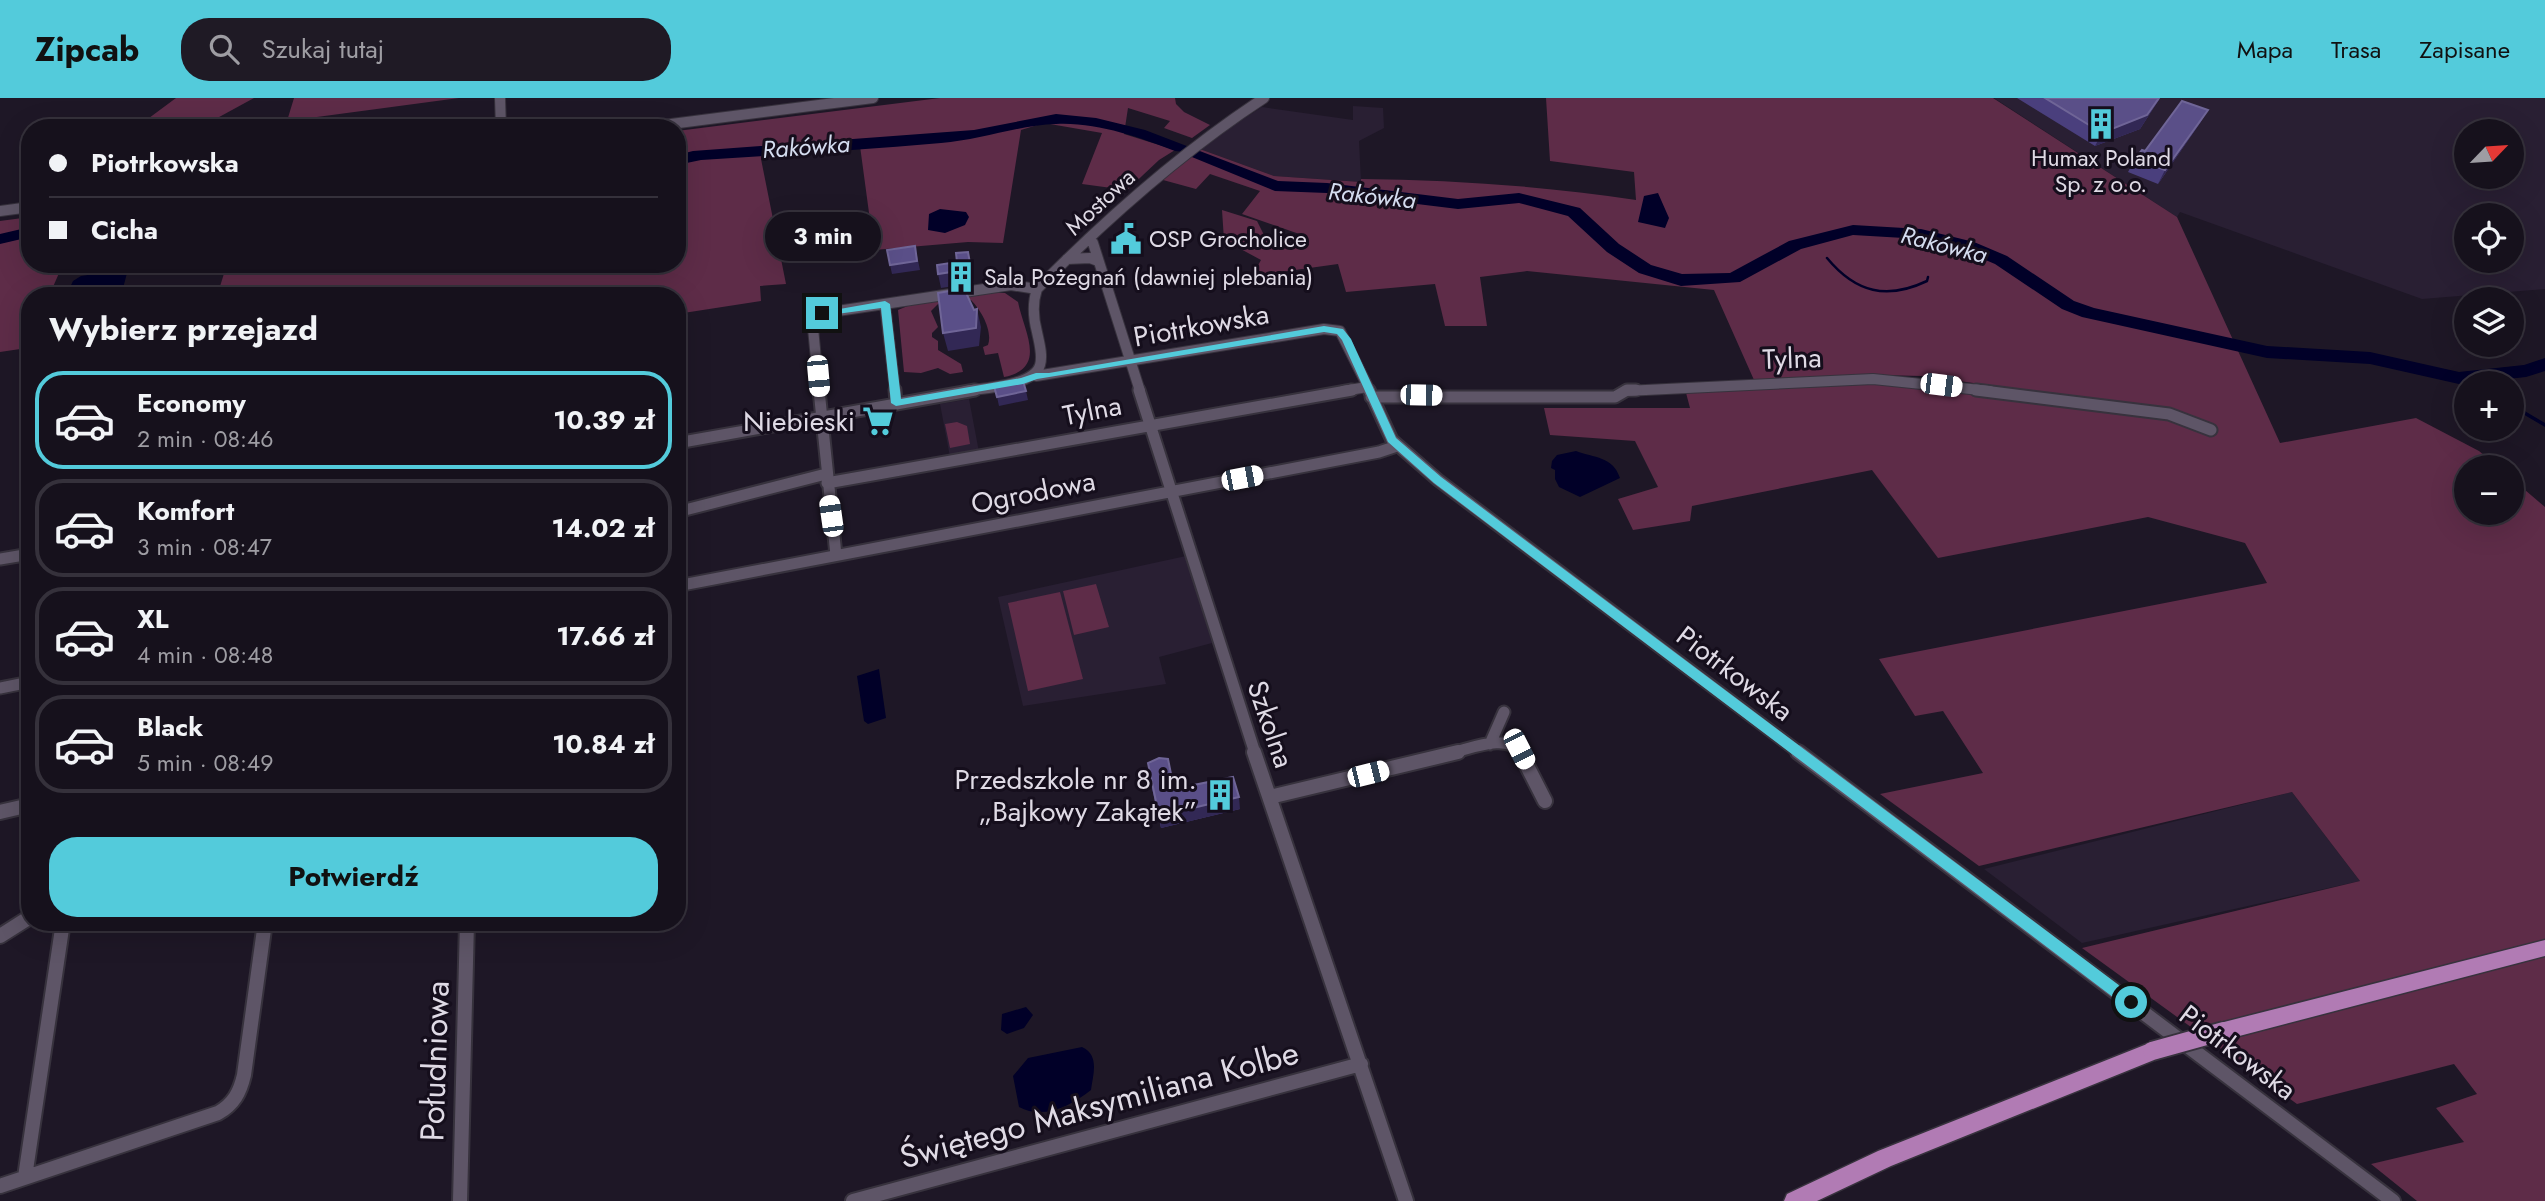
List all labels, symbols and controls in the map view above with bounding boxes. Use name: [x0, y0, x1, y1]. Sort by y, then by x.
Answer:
search box: [181, 18, 671, 81]
text: Zipcab: [35, 26, 139, 73]
icon: search: [205, 30, 243, 68]
text: Szukaj tutaj: [261, 30, 384, 68]
text: Mapa: [2237, 32, 2293, 67]
text: Trasa: [2331, 32, 2381, 67]
text: Zapisane: [2419, 32, 2510, 67]
building icon: Humax Poland Sp. z o.o.: [2084, 107, 2118, 141]
north arrow: [2454, 119, 2524, 189]
map controls: [2454, 119, 2524, 525]
water label: Rakówka: [761, 126, 851, 167]
place label: Humax Poland Sp. z o.o.: [2031, 141, 2171, 201]
text: Piotrkowska: [91, 144, 239, 182]
street label: Mostowa: [1057, 161, 1143, 243]
water label: Rakówka: [1327, 174, 1418, 218]
button: locate: [2454, 203, 2524, 273]
text: Cicha: [91, 211, 158, 249]
callout: 3 min: [764, 212, 880, 260]
water label: Rakówka: [1897, 217, 1991, 272]
text: 3 min: [793, 219, 853, 253]
public building icon: OSP Grocholice: [1109, 222, 1143, 256]
place label: OSP Grocholice: [1149, 222, 1307, 256]
building icon: Sala Pożegnań (dawniej plebania): [944, 260, 978, 294]
place label: Sala Pożegnań (dawniej plebania): [984, 260, 1313, 294]
button: layers: [2454, 287, 2524, 357]
street label: Piotrkowska: [1130, 293, 1272, 358]
route end: [806, 297, 838, 329]
text: Wybierz przejazd: [49, 306, 318, 352]
street label: Tylna: [1762, 337, 1822, 380]
car: [806, 354, 831, 398]
button: +: [2454, 371, 2524, 441]
car: [1919, 372, 1964, 398]
text: Economy: [137, 384, 246, 422]
car: [1400, 384, 1443, 406]
street label: Tylna: [1059, 385, 1125, 436]
icon: car: [53, 389, 116, 452]
text: 10.39 zł: [553, 401, 654, 439]
place label: Niebieski: [743, 401, 855, 442]
supermarket icon: Niebieski: [861, 404, 895, 438]
text: 2 min · 08:46: [137, 422, 274, 456]
button: −: [2454, 455, 2524, 525]
street label: Ogrodowa: [967, 460, 1099, 525]
car: [1220, 464, 1265, 492]
text: Komfort: [137, 492, 234, 530]
car: [818, 494, 845, 538]
icon: car: [53, 497, 116, 560]
text: 14.02 zł: [552, 509, 654, 547]
text: 3 min · 08:47: [137, 530, 272, 564]
text: XL: [137, 600, 169, 638]
icon: car: [53, 605, 116, 668]
street label: Piotrkowska: [1668, 616, 1802, 731]
text: 17.66 zł: [556, 617, 654, 655]
text: 4 min · 08:48: [137, 638, 273, 672]
street label: Szkolna: [1236, 675, 1305, 773]
text: Black: [137, 708, 203, 746]
icon: car: [53, 713, 116, 776]
text: 10.84 zł: [552, 725, 654, 763]
car: [1501, 726, 1538, 772]
text: 5 min · 08:49: [137, 746, 273, 780]
place label: Przedszkole nr 8 im. „Bajkowy Zakątek”: [954, 759, 1197, 832]
car: [1346, 759, 1391, 789]
building icon: Przedszkole nr 8 im. „Bajkowy Zakątek”: [1203, 778, 1237, 812]
button: Potwierdź: [49, 837, 658, 917]
street label: Południowa: [408, 980, 461, 1142]
route start: [2115, 986, 2147, 1018]
street label: Piotrkowska: [2171, 995, 2305, 1110]
street label: Świętego Maksymiliana Kolbe: [895, 1029, 1304, 1180]

